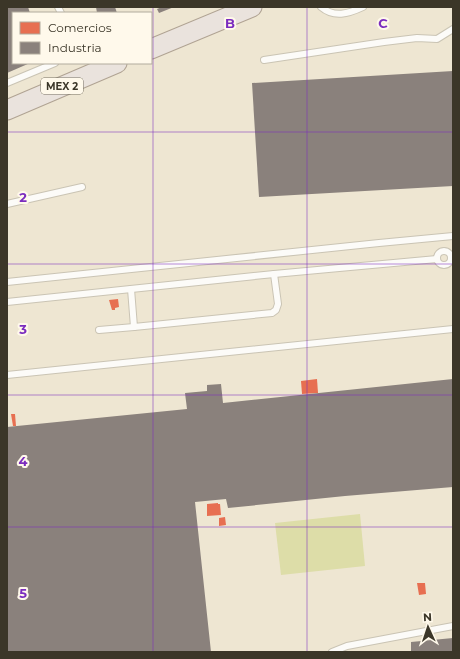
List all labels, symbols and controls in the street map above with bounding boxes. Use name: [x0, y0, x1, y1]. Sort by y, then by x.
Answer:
legend: [12, 12, 152, 64]
text: B: [225, 15, 235, 31]
text: C: [378, 15, 388, 31]
text: Comercios: [48, 20, 112, 35]
text: Industria: [48, 40, 102, 55]
road number: MEX 2: [41, 78, 83, 94]
text: 2: [19, 189, 27, 205]
text: 3: [18, 321, 27, 337]
text: 4: [19, 453, 28, 469]
text: 5: [19, 585, 27, 601]
north arrow: [408, 607, 448, 647]
text: N: [423, 610, 432, 624]

